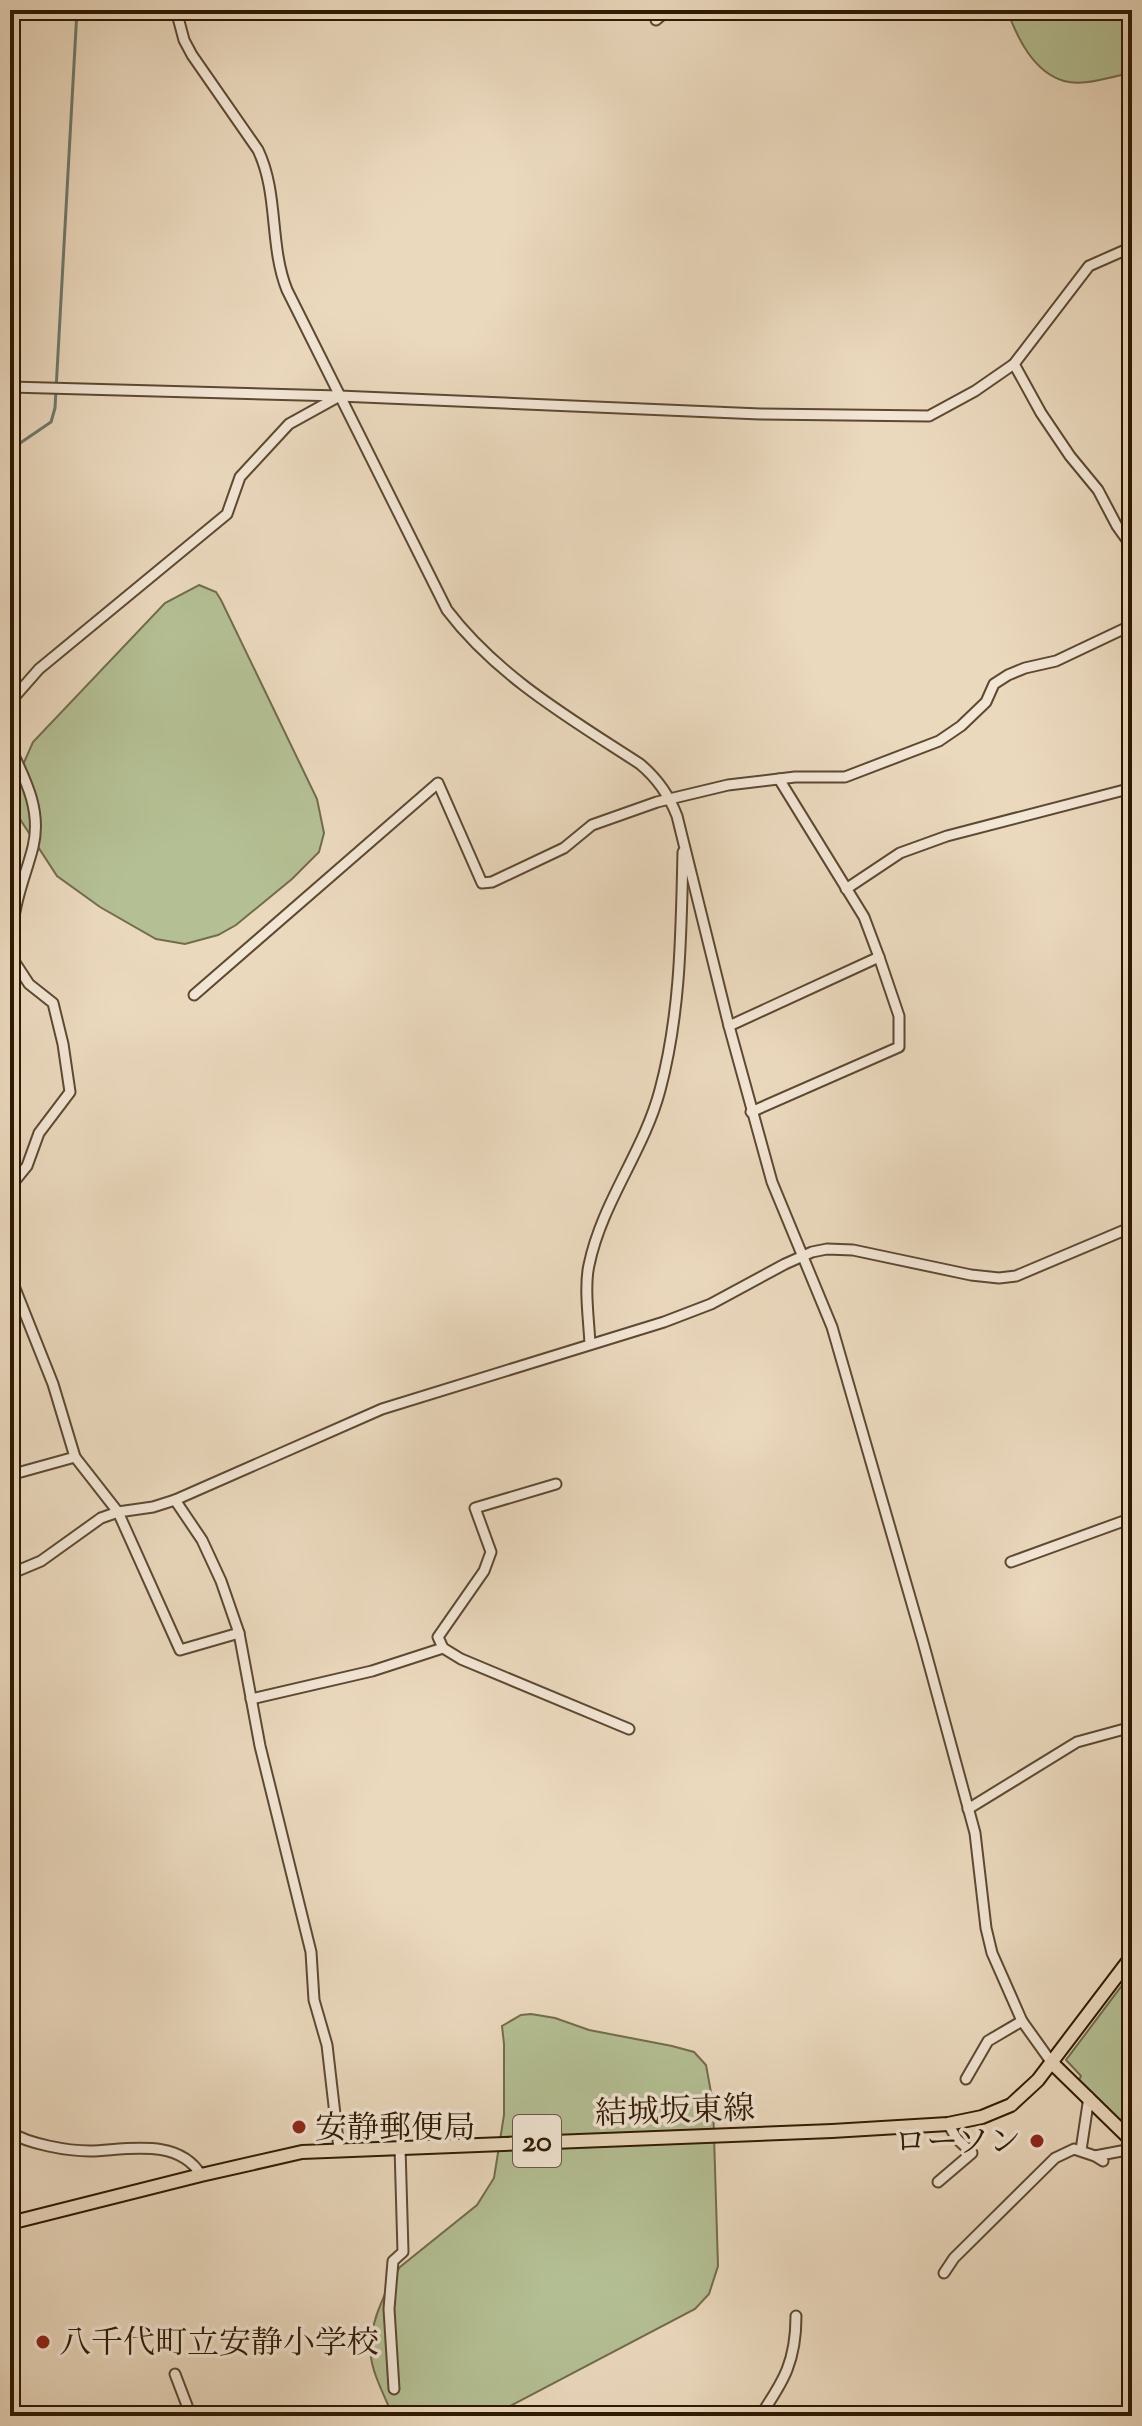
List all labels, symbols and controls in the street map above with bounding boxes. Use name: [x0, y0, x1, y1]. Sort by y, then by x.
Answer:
street label: 結城坂東線: [594, 2087, 756, 2139]
place label: 安静郵便局: [315, 2107, 475, 2153]
road number: 20: [513, 2115, 561, 2167]
marker: 安静郵便局: [290, 2118, 308, 2136]
place label: ローソン: [894, 2121, 1021, 2167]
marker: ローソン: [1028, 2132, 1046, 2150]
place label: 八千代町立安静小学校: [59, 2322, 379, 2368]
marker: 八千代町立安静小学校: [34, 2333, 52, 2351]

